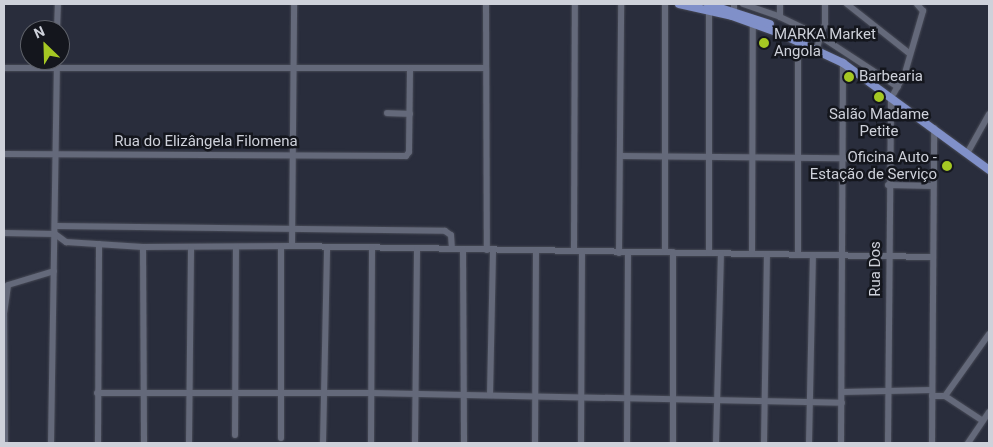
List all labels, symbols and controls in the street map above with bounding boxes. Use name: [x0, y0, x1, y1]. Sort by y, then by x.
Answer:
north arrow: [20, 20, 70, 70]
text: N: [32, 23, 47, 42]
place label: MARKA Market Angola: [774, 25, 876, 60]
marker: MARKA Market Angola: [758, 37, 770, 49]
place label: Barbearia: [859, 68, 923, 86]
marker: Barbearia: [843, 71, 855, 83]
marker: Salão Madame Petite: [873, 91, 885, 103]
place label: Salão Madame Petite: [829, 105, 929, 140]
street label: Rua do Elizângela Filomena: [114, 133, 298, 151]
place label: Oficina Auto - Estação de Serviço: [810, 148, 937, 183]
marker: Oficina Auto - Estação de Serviço: [941, 160, 953, 172]
street label: Rua Dos: [867, 241, 885, 297]

